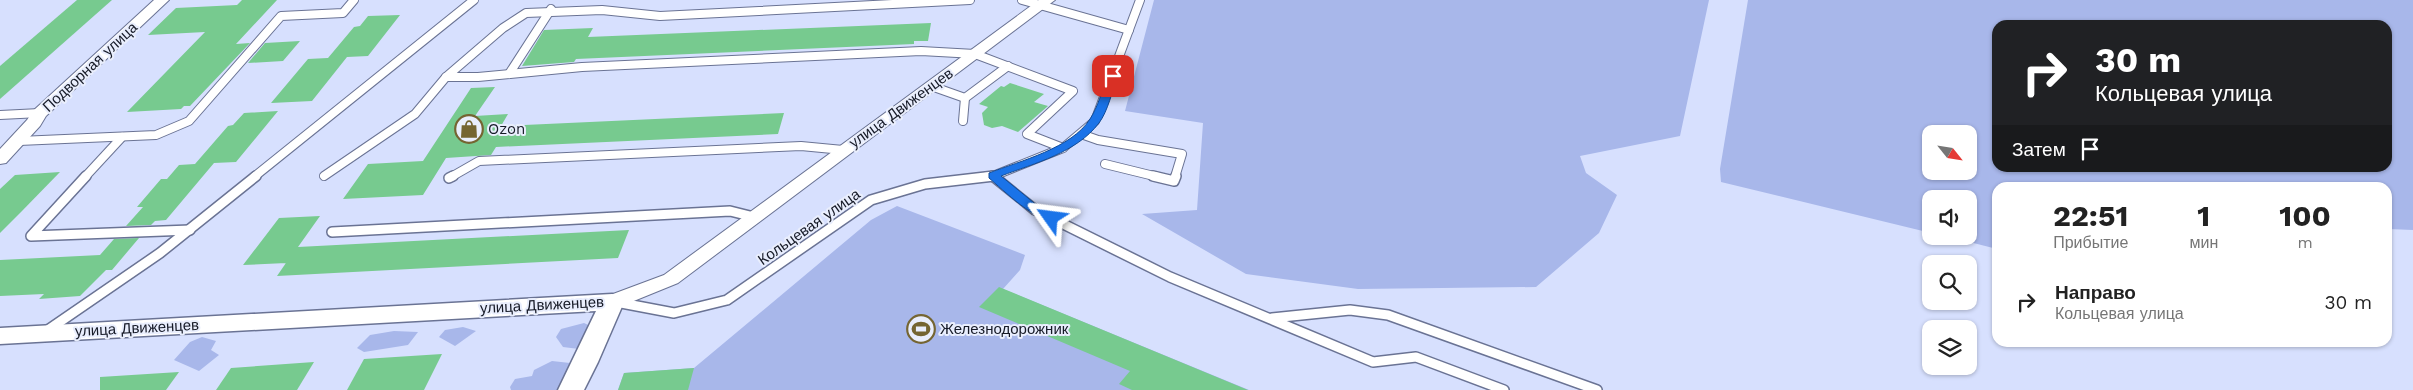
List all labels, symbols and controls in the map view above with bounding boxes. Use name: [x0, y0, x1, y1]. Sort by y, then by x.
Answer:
street label: Подворная улица: [39, 18, 142, 116]
text: 30 m: [2095, 39, 2181, 81]
icon: right: [2012, 40, 2077, 105]
pin: [1092, 55, 1134, 97]
icon: arrive: [1099, 62, 1127, 90]
street label: улица Движенцев: [845, 64, 957, 152]
text: Кольцевая улица: [2095, 81, 2272, 106]
shop icon: Ozon: [454, 114, 484, 144]
place label: Ozon: [488, 120, 525, 138]
north arrow: [1922, 125, 1978, 180]
map controls: [1922, 125, 1977, 375]
icon: arrive: [2076, 135, 2104, 163]
text: Затем: [2012, 138, 2066, 161]
street label: Кольцевая улица: [754, 185, 864, 269]
button: sound: [1922, 190, 1977, 245]
position arrow: [1024, 191, 1076, 243]
text: 22:51: [2053, 198, 2128, 233]
text: 1: [2197, 198, 2210, 233]
text: 100: [2279, 198, 2331, 233]
text: Прибытие: [2053, 233, 2128, 252]
text: мин: [2189, 233, 2218, 252]
text: m: [2297, 233, 2313, 252]
button: search: [1922, 255, 1977, 310]
text: Направо: [2055, 281, 2136, 304]
icon: right: [2012, 288, 2040, 316]
text: 30 m: [2325, 291, 2372, 314]
street label: улица Движенцев: [479, 293, 605, 317]
text: Кольцевая улица: [2055, 304, 2184, 323]
sports icon: Железнодорожник: [906, 314, 936, 344]
street label: улица Движенцев: [74, 316, 200, 340]
place label: Железнодорожник: [940, 320, 1069, 338]
button: layers: [1922, 320, 1977, 375]

